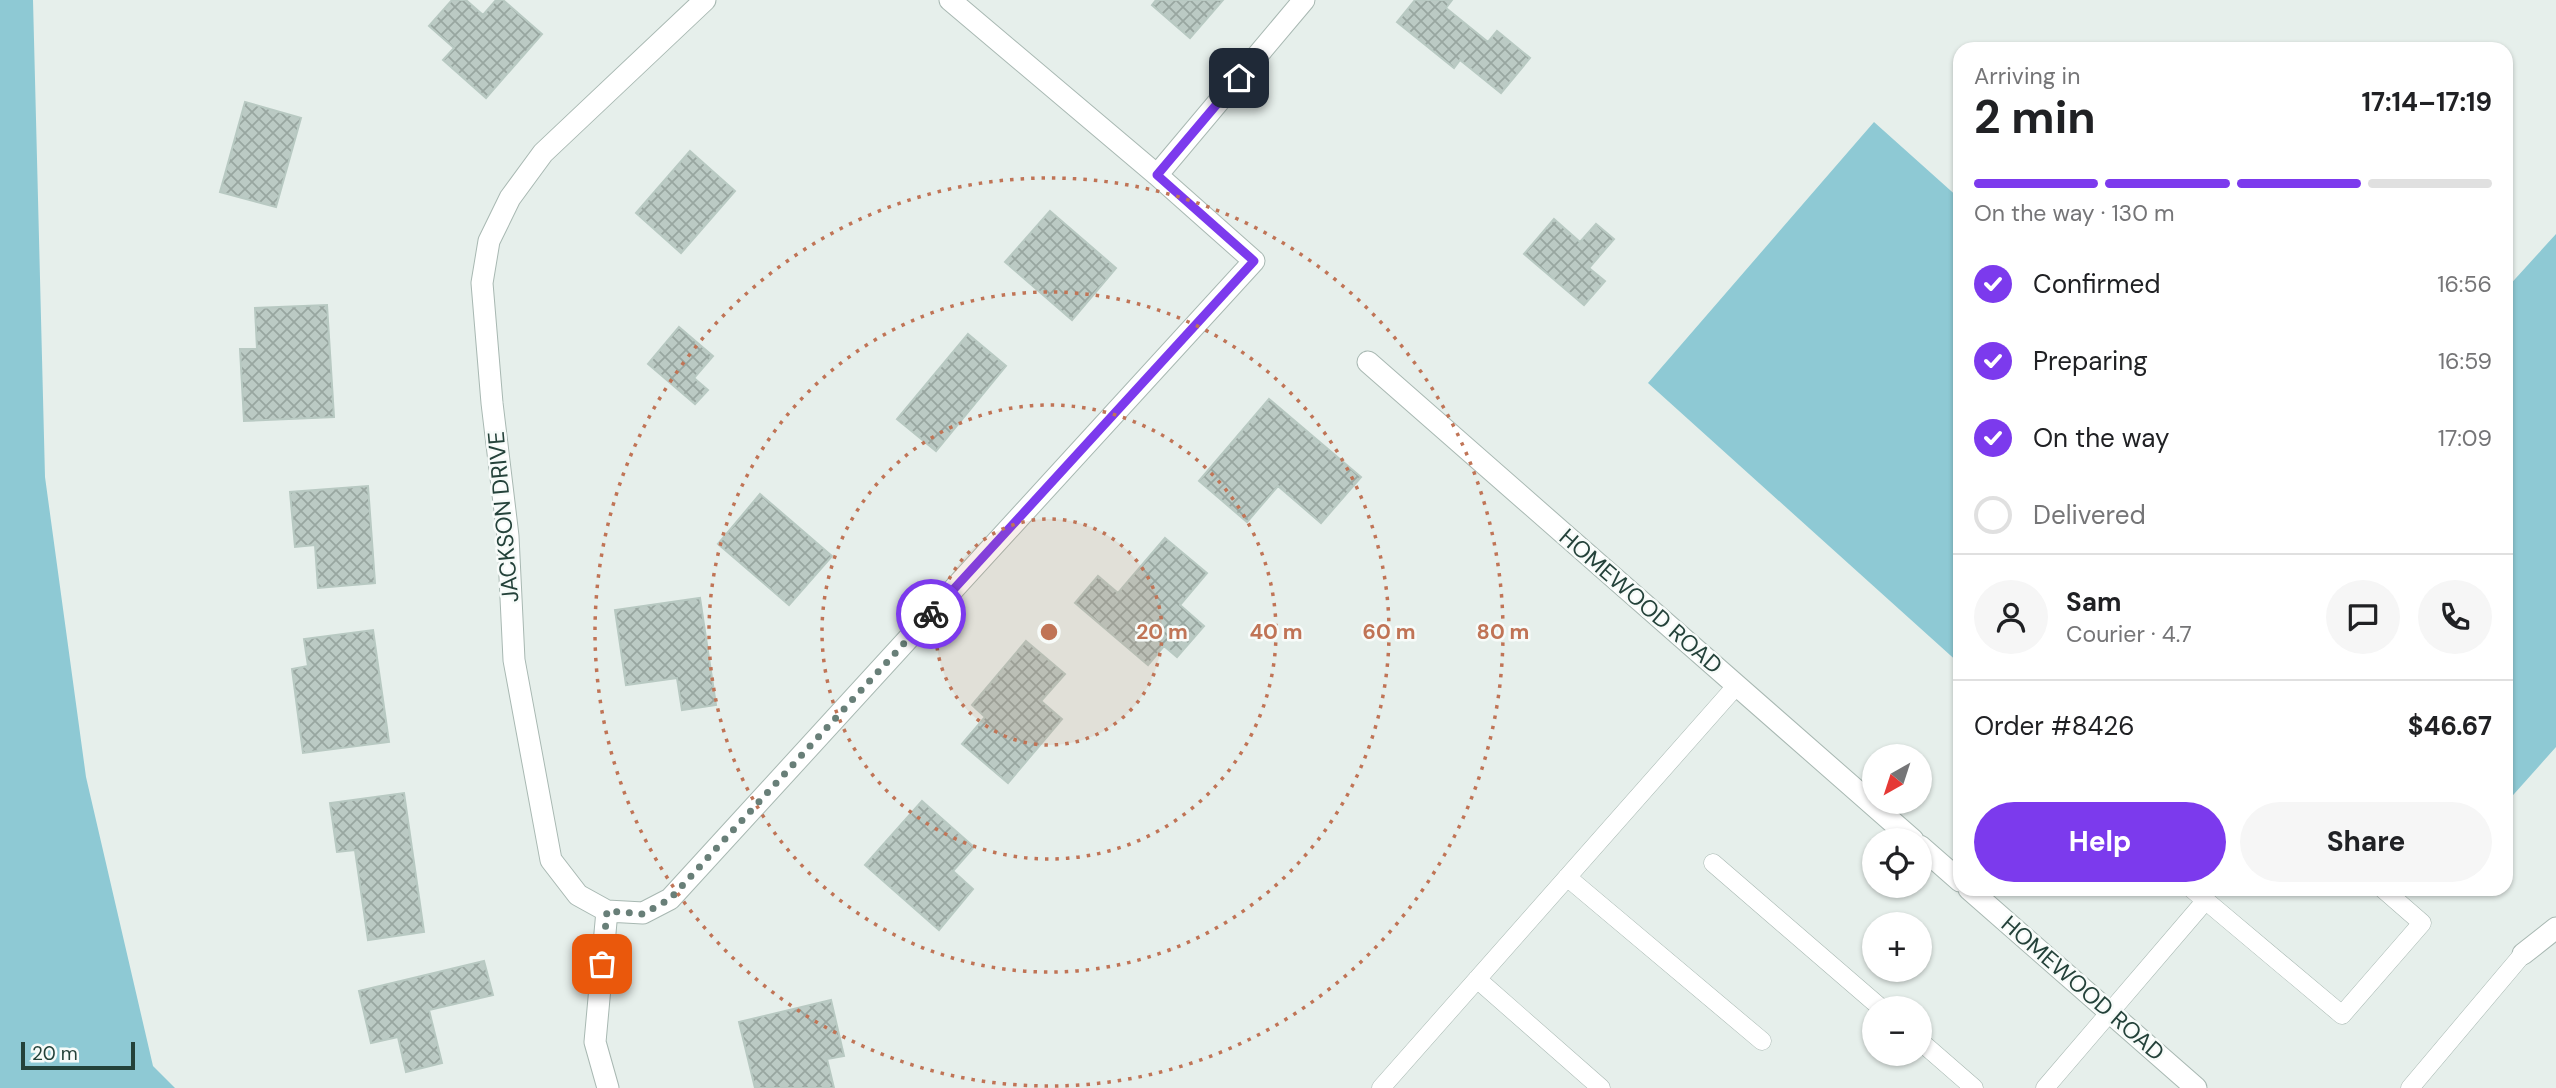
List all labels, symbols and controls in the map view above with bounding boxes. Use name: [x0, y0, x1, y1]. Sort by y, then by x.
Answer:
pin: [1209, 48, 1269, 108]
icon: home: [1220, 59, 1258, 97]
text: Arriving in: [1974, 61, 2080, 91]
text: 17:14–17:19: [2362, 85, 2492, 119]
text: 2 min: [1974, 87, 2096, 147]
text: On the way · 130 m: [1974, 198, 2175, 228]
icon: check: [1974, 265, 2012, 303]
text: Confirmed: [2033, 267, 2160, 301]
text: 16:56: [2437, 269, 2492, 299]
icon: check: [1974, 342, 2012, 380]
text: Preparing: [2033, 344, 2148, 378]
text: 16:59: [2438, 346, 2492, 376]
icon: check: [1974, 419, 2012, 457]
text: On the way: [2033, 421, 2169, 455]
text: 17:09: [2438, 423, 2492, 453]
street label: JACKSON DRIVE: [481, 430, 525, 604]
text: Delivered: [2033, 498, 2146, 532]
street label: HOMEWOOD ROAD: [1553, 522, 1729, 680]
courier: [896, 579, 966, 649]
button: person: [1974, 580, 2048, 654]
button: chat: [2326, 580, 2400, 654]
button: phone: [2418, 580, 2492, 654]
text: Sam: [2066, 585, 2121, 619]
icon: bike: [912, 595, 950, 633]
text: 20 m: [1136, 618, 1188, 646]
text: 40 m: [1249, 618, 1303, 646]
text: 60 m: [1363, 618, 1415, 646]
text: 80 m: [1477, 618, 1529, 646]
text: Courier · 4.7: [2066, 619, 2192, 649]
centre of rings: [1037, 620, 1061, 644]
text: Order #8426: [1974, 709, 2135, 743]
text: $46.67: [2408, 709, 2492, 743]
north arrow: [1862, 744, 1932, 814]
map controls: [1862, 744, 1932, 1066]
button: Help: [1974, 802, 2226, 882]
button: Share: [2240, 802, 2492, 882]
button: locate: [1862, 828, 1932, 898]
street label: HOMEWOOD ROAD: [1995, 909, 2171, 1067]
button: +: [1862, 912, 1932, 982]
pin: [572, 934, 632, 994]
icon: bag: [583, 945, 621, 983]
button: −: [1862, 996, 1932, 1066]
scale bar: [21, 1039, 135, 1071]
text: 20 m: [32, 1041, 78, 1066]

